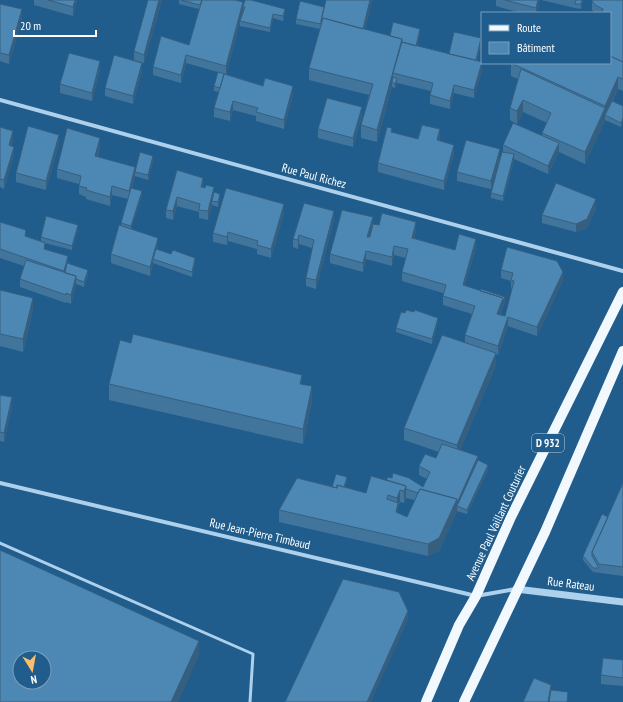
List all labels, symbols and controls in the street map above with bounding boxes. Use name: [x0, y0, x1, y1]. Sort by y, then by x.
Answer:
scale bar: [14, 12, 96, 38]
legend: [481, 12, 611, 64]
text: 20 m: [20, 18, 41, 33]
text: Route: [517, 20, 541, 35]
text: Bâtiment: [517, 40, 555, 55]
street label: Rue Paul Richez: [280, 160, 348, 191]
road number: D 932: [532, 434, 564, 452]
street label: Avenue Paul Vaillant Couturier: [462, 462, 529, 583]
street label: Rue Jean-Pierre Timbaud: [208, 515, 312, 552]
street label: Rue Rateau: [547, 573, 595, 594]
north arrow: [12, 650, 52, 690]
text: N: [30, 672, 38, 687]

